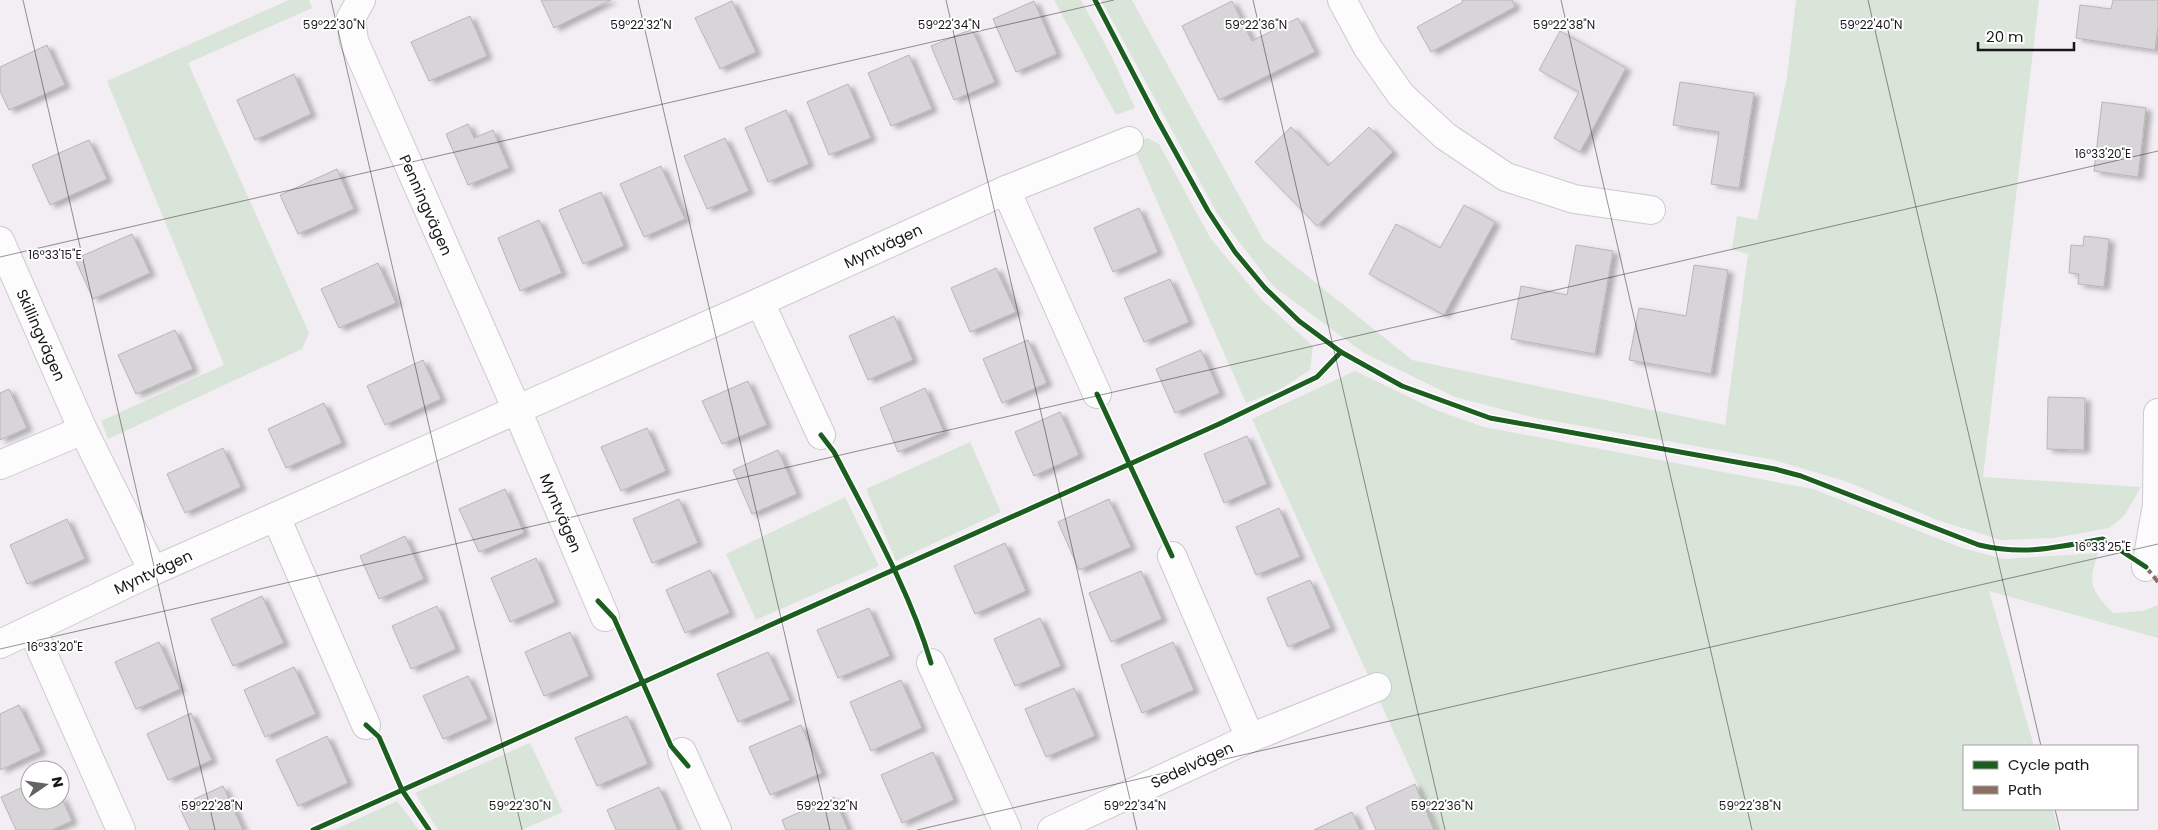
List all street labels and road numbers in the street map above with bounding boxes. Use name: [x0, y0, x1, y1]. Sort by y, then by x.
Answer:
street label: Penningvägen: [394, 151, 458, 259]
street label: Myntvägen: [840, 219, 926, 273]
street label: Skillingvägen: [11, 286, 71, 384]
street label: Myntvägen: [535, 470, 587, 556]
street label: Myntvägen: [110, 545, 196, 599]
street label: Sedelvägen: [1147, 737, 1237, 793]

